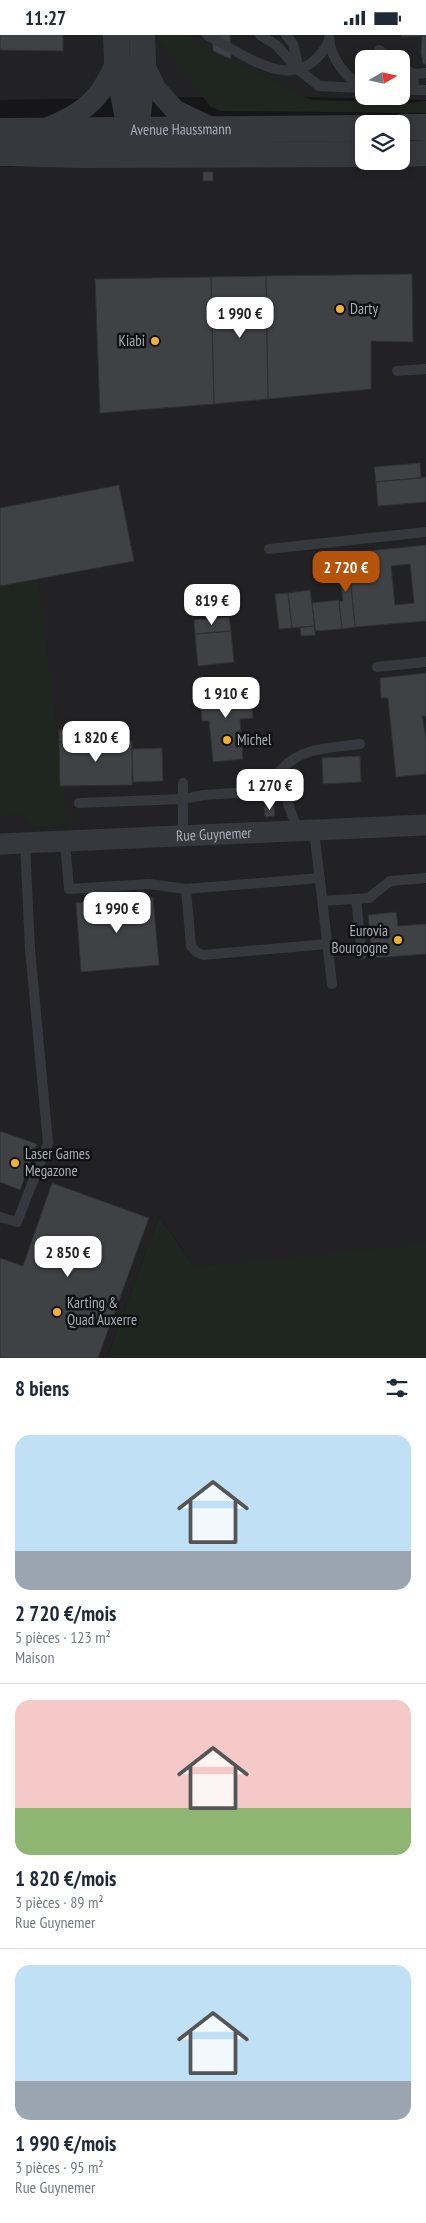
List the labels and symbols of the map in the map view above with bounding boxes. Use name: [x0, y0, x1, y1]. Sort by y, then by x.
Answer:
north arrow: [355, 50, 410, 105]
street label: Avenue Haussmann: [130, 119, 232, 139]
pin: 1 990 €: [194, 297, 286, 339]
place label: Darty: [350, 299, 378, 318]
marker: Darty: [334, 303, 346, 315]
place label: Kiabi: [119, 331, 145, 350]
marker: Kiabi: [149, 335, 161, 347]
pin: 2 720 €: [300, 551, 392, 593]
pin: 819 €: [177, 583, 247, 626]
pin: 1 910 €: [180, 677, 272, 719]
pin: 1 820 €: [50, 721, 142, 763]
place label: Michel: [237, 730, 272, 749]
marker: Michel: [221, 734, 233, 746]
pin: 1 270 €: [224, 769, 316, 811]
street label: Rue Guynemer: [176, 823, 253, 845]
pin: 1 990 €: [71, 891, 163, 934]
place label: Eurovia Bourgogne: [332, 921, 388, 957]
marker: Eurovia Bourgogne: [392, 934, 404, 946]
place label: Laser Games Megazone: [25, 1144, 90, 1180]
marker: Laser Games Megazone: [9, 1157, 21, 1169]
pin: 2 850 €: [22, 1235, 114, 1278]
place label: Karting & Quad Auxerre: [67, 1293, 137, 1329]
marker: Karting & Quad Auxerre: [51, 1306, 63, 1318]

